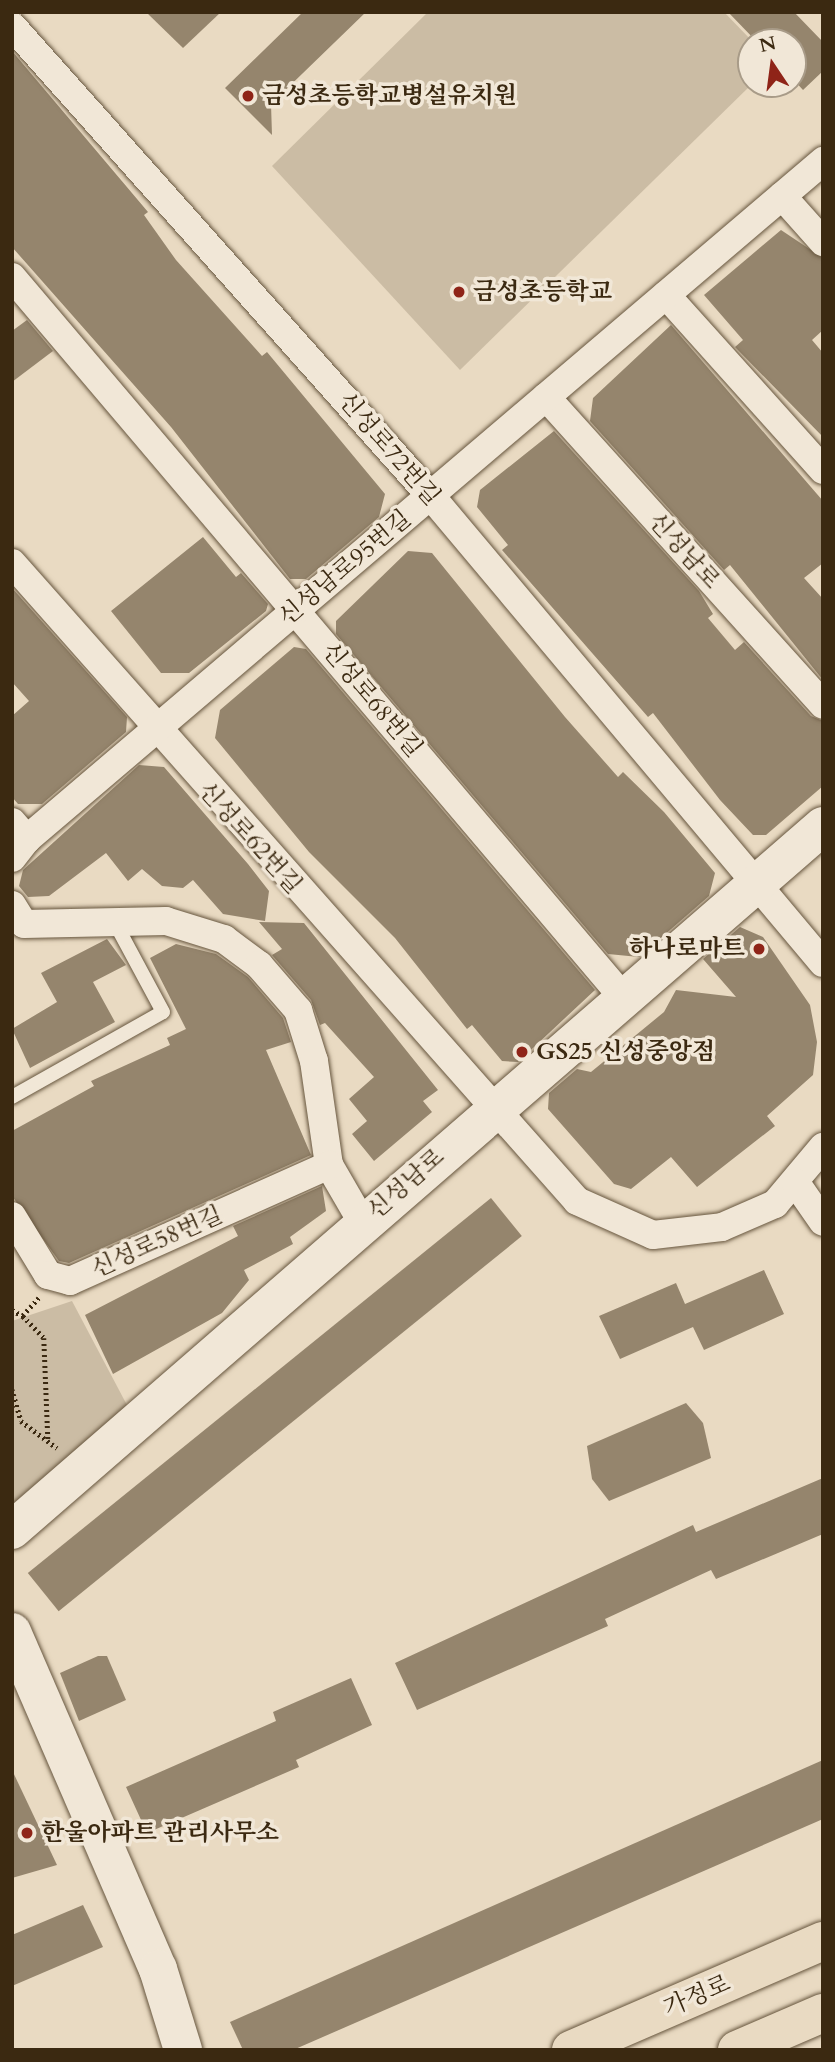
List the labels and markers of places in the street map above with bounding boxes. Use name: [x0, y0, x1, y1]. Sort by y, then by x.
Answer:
place label: 금성초등학교병설유치원: [262, 82, 517, 110]
marker: 금성초등학교병설유치원: [240, 88, 256, 104]
place label: 금성초등학교: [473, 278, 612, 306]
marker: 금성초등학교: [451, 284, 467, 300]
place label: 하나로마트: [629, 935, 745, 963]
marker: 하나로마트: [751, 941, 767, 957]
place label: GS25 신성중앙점: [536, 1038, 715, 1066]
marker: GS25 신성중앙점: [514, 1044, 530, 1060]
place label: 한울아파트 관리사무소: [41, 1819, 279, 1847]
marker: 한울아파트 관리사무소: [19, 1825, 35, 1841]

